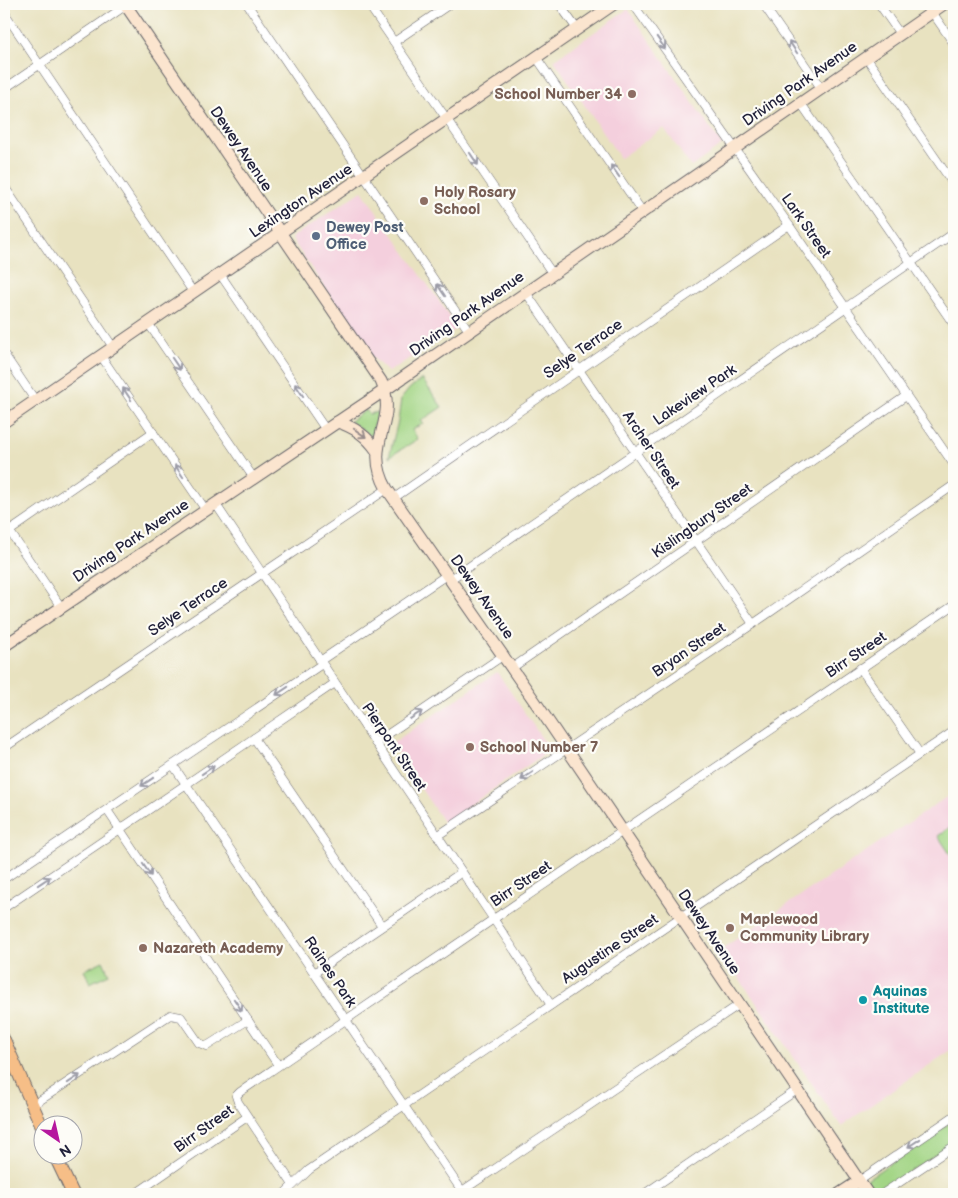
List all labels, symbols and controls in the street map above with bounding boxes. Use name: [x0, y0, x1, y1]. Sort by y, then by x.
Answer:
one-way arrow: [656, 36, 666, 50]
street label: Driving Park Avenue: [739, 37, 861, 131]
one-way arrow: [788, 41, 798, 55]
place label: School Number 34: [495, 85, 622, 104]
marker: School Number 34: [626, 88, 638, 100]
street label: Dewey Avenue: [206, 103, 276, 195]
one-way arrow: [469, 152, 479, 166]
street label: Lexington Avenue: [246, 160, 356, 242]
one-way arrow: [610, 164, 620, 178]
place label: Holy Rosary School: [434, 183, 516, 219]
street label: Lark Street: [777, 190, 835, 262]
marker: Holy Rosary School: [418, 195, 430, 207]
place label: Dewey Post Office: [326, 218, 404, 254]
marker: Dewey Post Office: [310, 230, 322, 242]
street label: Driving Park Avenue: [406, 267, 528, 361]
one-way arrow: [436, 283, 446, 297]
street label: Selye Terrace: [540, 315, 626, 383]
one-way arrow: [171, 356, 181, 370]
street label: Lakeview Park: [650, 360, 741, 430]
one-way arrow: [293, 383, 303, 397]
one-way arrow: [122, 387, 132, 401]
street label: Archer Street: [618, 407, 684, 493]
one-way arrow: [353, 428, 367, 438]
one-way arrow: [174, 464, 184, 478]
street label: Kislingbury Street: [648, 479, 756, 563]
street label: Driving Park Avenue: [69, 495, 193, 587]
street label: Dewey Avenue: [446, 551, 518, 643]
street label: Selye Terrace: [145, 573, 231, 641]
street label: Bryan Street: [649, 618, 730, 682]
street label: Birr Street: [822, 627, 890, 682]
one-way arrow: [275, 686, 289, 696]
street label: Pierpont Street: [357, 699, 431, 795]
one-way arrow: [408, 710, 422, 720]
place label: School Number 7: [480, 738, 598, 757]
marker: School Number 7: [464, 741, 476, 753]
one-way arrow: [200, 765, 214, 775]
one-way arrow: [520, 771, 534, 781]
one-way arrow: [141, 777, 155, 787]
street label: Birr Street: [487, 856, 555, 911]
one-way arrow: [142, 862, 152, 876]
one-way arrow: [37, 875, 51, 886]
street label: Dewey Avenue: [674, 886, 744, 978]
street label: Augustine Street: [558, 910, 662, 988]
place label: Maplewood Community Library: [740, 910, 869, 946]
marker: Maplewood Community Library: [724, 922, 736, 934]
street label: Raines Park: [299, 933, 361, 1012]
place label: Nazareth Academy: [153, 939, 283, 958]
marker: Nazareth Academy: [137, 942, 149, 954]
place label: Aquinas Institute: [872, 982, 930, 1018]
marker: Aquinas Institute: [857, 994, 869, 1006]
one-way arrow: [233, 997, 243, 1011]
one-way arrow: [67, 1074, 81, 1084]
street label: Birr Street: [170, 1101, 238, 1157]
north arrow: [32, 1116, 82, 1166]
one-way arrow: [907, 1138, 921, 1149]
text: N: [56, 1140, 74, 1160]

